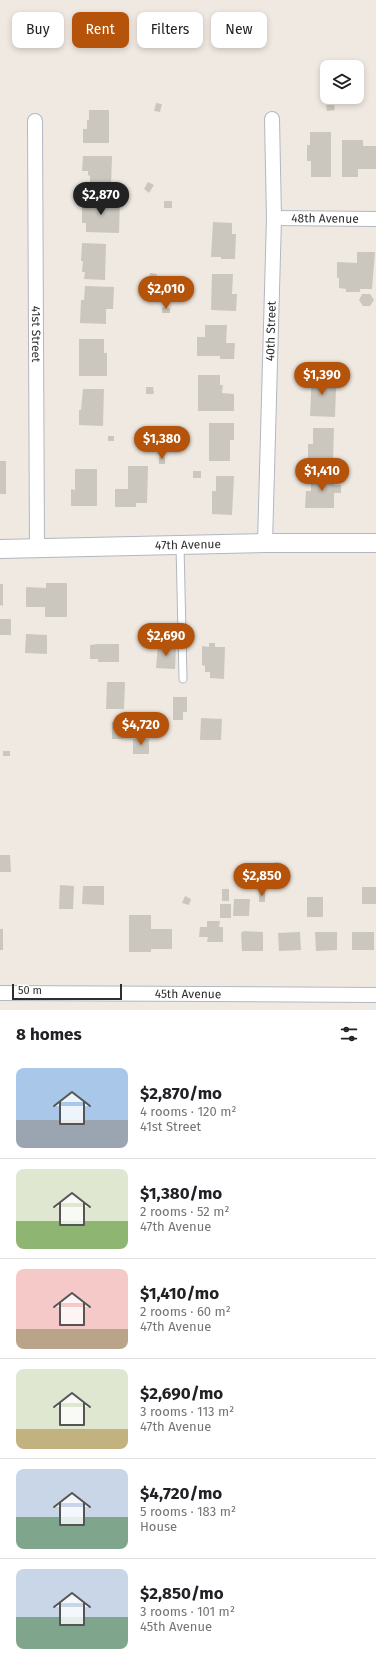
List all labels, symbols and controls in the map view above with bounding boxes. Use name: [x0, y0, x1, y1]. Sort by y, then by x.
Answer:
chip: Buy: [12, 12, 64, 48]
chip: Rent: [72, 12, 129, 48]
chip: Filters: [137, 12, 203, 48]
chip: New: [211, 12, 267, 48]
map controls: [320, 60, 364, 104]
button: layers: [320, 60, 364, 104]
pin: $2,870: [68, 182, 134, 216]
text: $2,870: [82, 187, 120, 202]
street label: 48th Avenue: [291, 211, 359, 226]
pin: $2,010: [133, 276, 199, 310]
text: $2,010: [147, 281, 185, 296]
street label: 40th Street: [263, 300, 279, 361]
street label: 41st Street: [29, 306, 43, 363]
pin: $1,390: [289, 362, 355, 396]
text: $1,390: [303, 367, 341, 382]
pin: $1,380: [129, 426, 195, 460]
text: $1,380: [143, 431, 181, 446]
pin: $1,410: [289, 458, 355, 492]
text: $1,410: [304, 463, 340, 478]
street label: 47th Avenue: [155, 537, 221, 552]
pin: $2,690: [133, 623, 199, 657]
text: $2,690: [147, 628, 185, 643]
pin: $4,720: [108, 712, 174, 746]
text: $4,720: [122, 717, 160, 732]
pin: $2,850: [229, 863, 295, 897]
text: $2,850: [243, 868, 281, 883]
scale bar: [12, 982, 122, 1001]
text: 50 m: [18, 984, 42, 997]
street label: 45th Avenue: [155, 987, 221, 1001]
icon: filters: [338, 1023, 360, 1045]
text: 8 homes: [16, 1024, 82, 1045]
text: $2,870/mo: [140, 1083, 222, 1104]
icon: home: [48, 1084, 96, 1132]
text: 4 rooms · 120 m²: [140, 1104, 236, 1119]
text: 41st Street: [140, 1119, 201, 1134]
text: $1,380/mo: [140, 1183, 222, 1204]
icon: home: [48, 1185, 96, 1233]
text: 2 rooms · 52 m²: [140, 1204, 229, 1219]
text: 47th Avenue: [140, 1219, 211, 1234]
text: $1,410/mo: [140, 1283, 219, 1304]
icon: home: [48, 1285, 96, 1333]
text: 2 rooms · 60 m²: [140, 1304, 231, 1319]
text: 47th Avenue: [140, 1319, 211, 1334]
text: $2,690/mo: [140, 1383, 223, 1404]
icon: home: [48, 1385, 96, 1433]
text: 3 rooms · 113 m²: [140, 1404, 234, 1419]
text: 47th Avenue: [140, 1419, 211, 1434]
text: $4,720/mo: [140, 1483, 222, 1504]
icon: home: [48, 1485, 96, 1533]
text: 5 rooms · 183 m²: [140, 1504, 236, 1519]
text: House: [140, 1519, 177, 1534]
text: $2,850/mo: [140, 1583, 224, 1604]
icon: home: [48, 1585, 96, 1633]
text: 3 rooms · 101 m²: [140, 1604, 235, 1619]
text: 45th Avenue: [140, 1619, 212, 1634]

